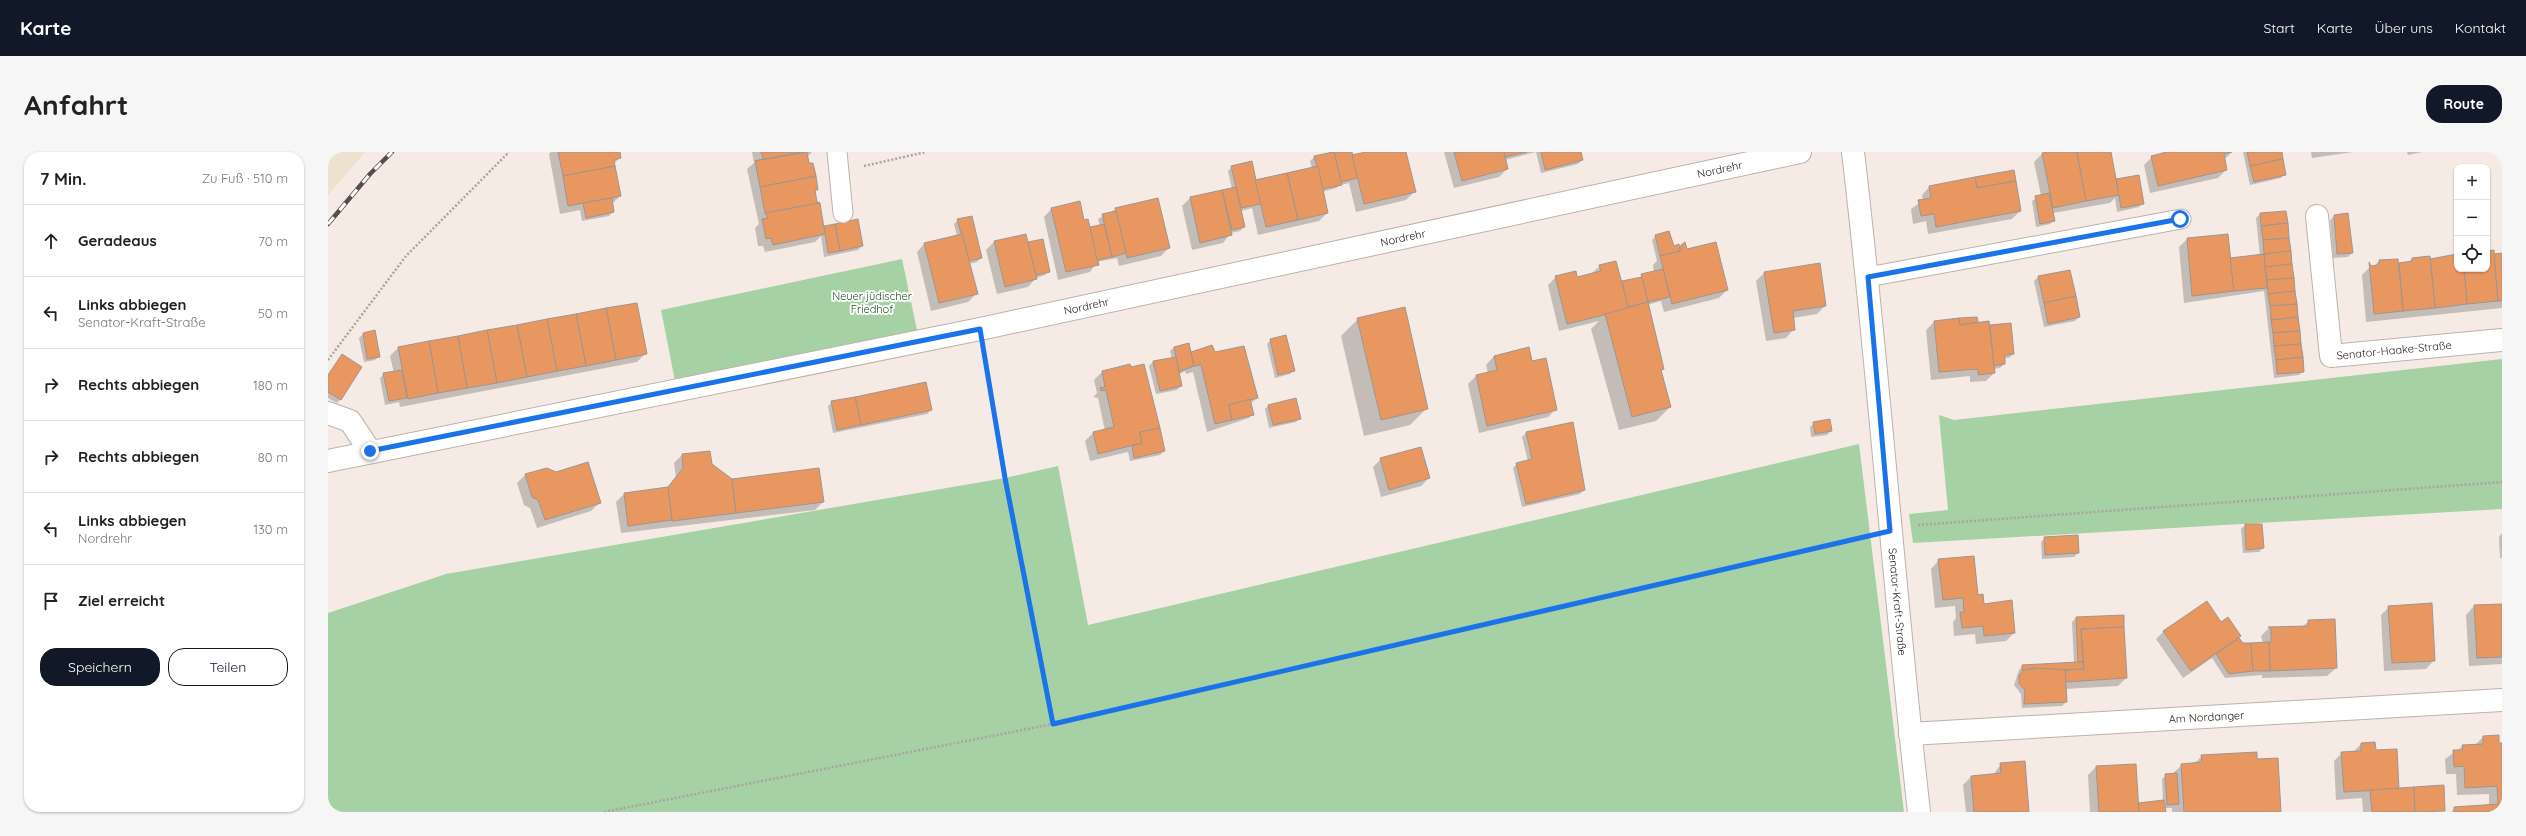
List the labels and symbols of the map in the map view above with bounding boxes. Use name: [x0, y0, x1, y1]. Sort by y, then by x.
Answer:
street label: Nordrehr: [1696, 157, 1744, 181]
route start: [2171, 210, 2189, 228]
street label: Nordrehr: [1379, 226, 1428, 249]
park label: Neuer jüdischer Friedhof: [832, 289, 913, 316]
street label: Nordrehr: [1062, 294, 1111, 318]
street label: Senator-Haake-Straße: [2336, 338, 2452, 362]
route end: [361, 442, 379, 460]
street label: Senator-Kraft-Straße: [1885, 547, 1910, 656]
street label: Am Nordanger: [2168, 708, 2245, 726]

